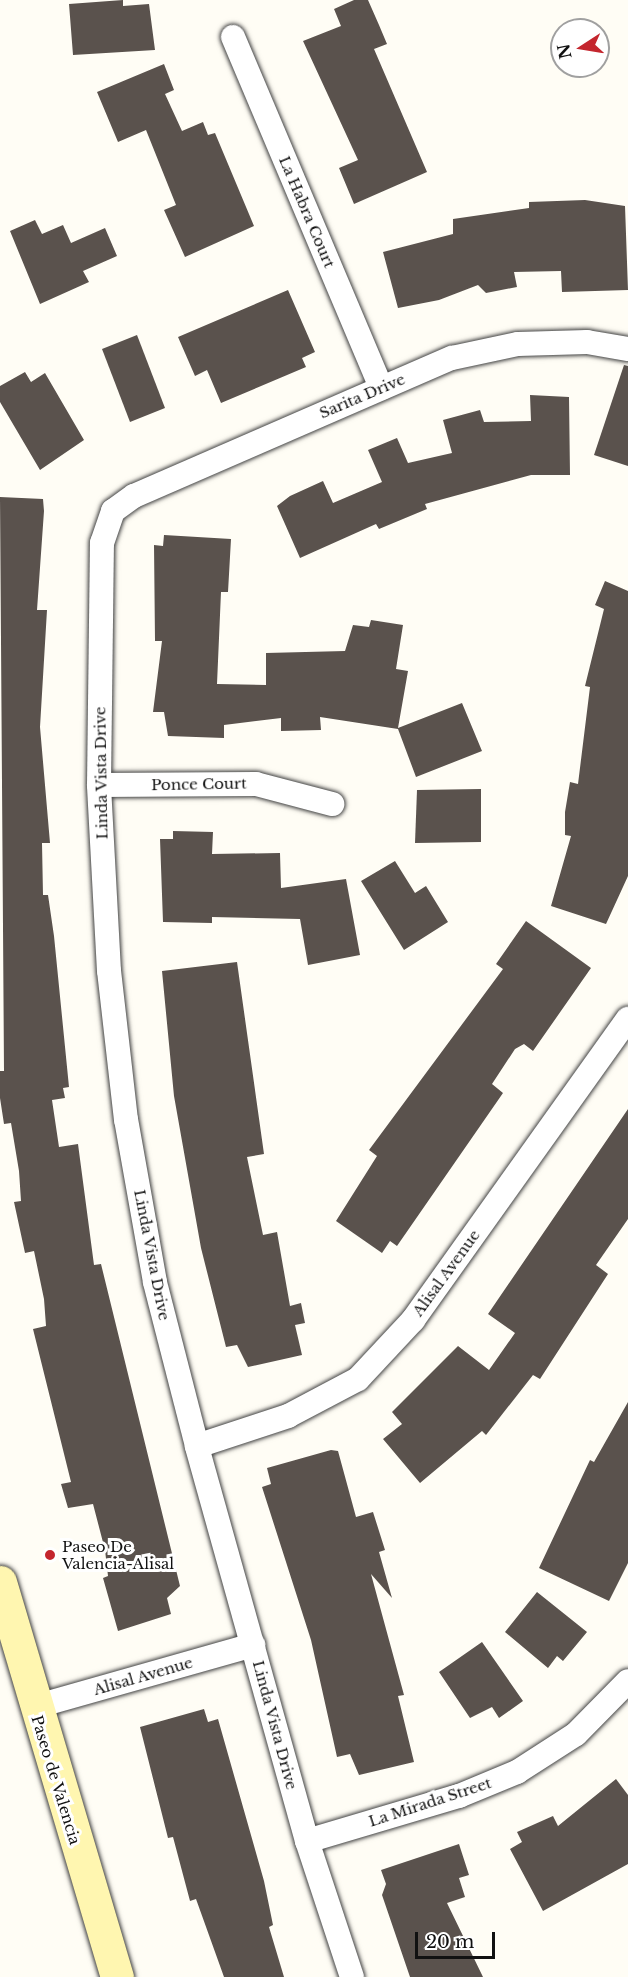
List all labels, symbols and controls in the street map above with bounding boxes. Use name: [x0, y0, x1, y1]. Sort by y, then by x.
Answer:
north arrow: [550, 18, 610, 78]
text: N: [553, 42, 576, 61]
street label: La Habra Court: [275, 153, 339, 271]
street label: Sarita Drive: [316, 370, 408, 422]
street label: Linda Vista Drive: [91, 706, 111, 840]
street label: Ponce Court: [151, 774, 247, 794]
street label: Linda Vista Drive: [130, 1188, 174, 1322]
street label: Alisal Avenue: [408, 1226, 484, 1320]
place label: Paseo De Valencia-Alisal: [62, 1537, 174, 1572]
marker: Paseo De Valencia-Alisal: [43, 1548, 57, 1562]
street label: Alisal Avenue: [91, 1653, 195, 1699]
street label: Linda Vista Drive: [249, 1658, 301, 1792]
street label: Paseo de Valencia: [28, 1713, 84, 1847]
street label: La Mirada Street: [366, 1774, 494, 1830]
scale bar: [418, 1920, 498, 1958]
text: 20 m: [426, 1931, 474, 1953]

